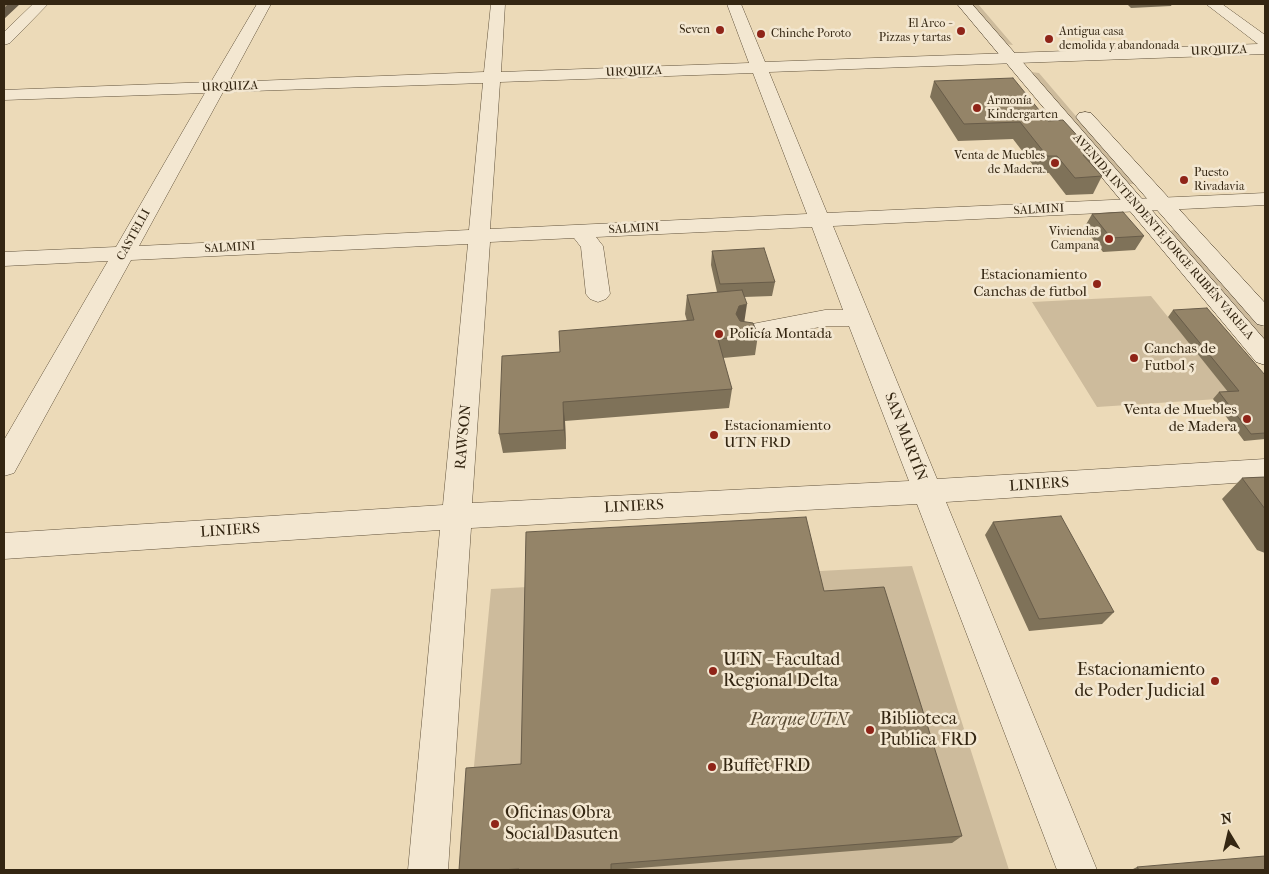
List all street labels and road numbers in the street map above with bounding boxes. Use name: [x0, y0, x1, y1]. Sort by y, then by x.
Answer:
street label: URQUIZA: [1190, 43, 1248, 59]
street label: URQUIZA: [605, 64, 663, 80]
street label: URQUIZA: [201, 79, 259, 95]
street label: AVENIDA INTENDENTE JORGE RUBÉN VARELA: [1070, 131, 1256, 343]
street label: SALMINI: [1013, 201, 1065, 219]
street label: CASTELLI: [114, 207, 154, 263]
street label: SALMINI: [608, 220, 660, 238]
street label: SALMINI: [204, 239, 256, 257]
street label: SAN MARTÍN: [880, 390, 930, 484]
street label: RAWSON: [452, 404, 476, 470]
street label: LINIERS: [1009, 474, 1069, 496]
street label: LINIERS: [604, 496, 664, 518]
street label: LINIERS: [200, 520, 260, 542]

